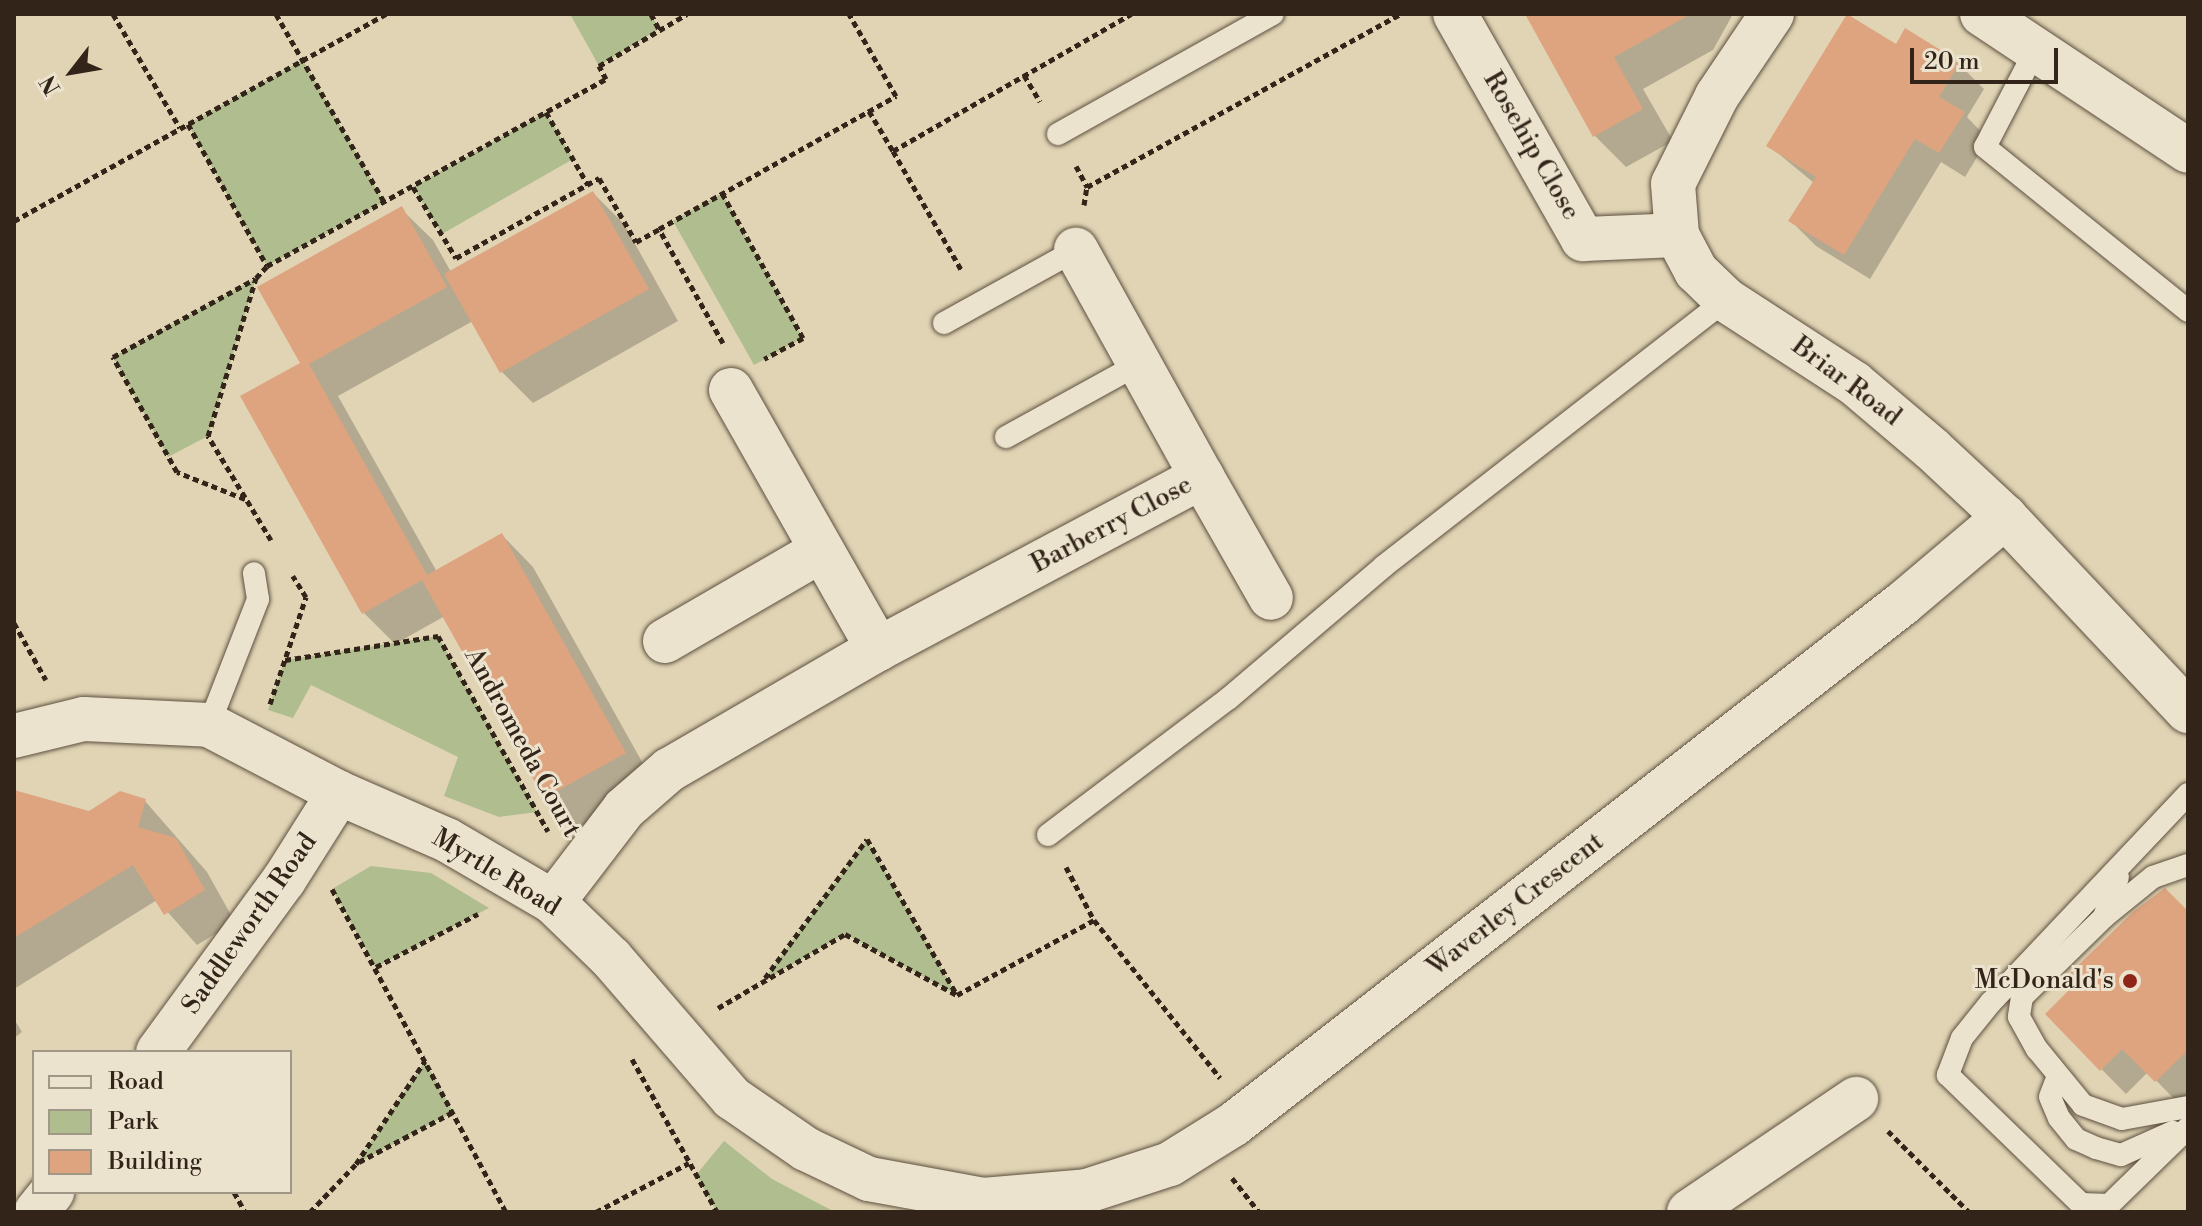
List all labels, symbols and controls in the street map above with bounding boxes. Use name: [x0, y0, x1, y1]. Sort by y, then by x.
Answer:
north arrow: [32, 32, 112, 112]
scale bar: [1914, 32, 2062, 82]
text: 20 m: [1924, 47, 1980, 77]
street label: Rosehip Close: [1476, 66, 1586, 226]
text: N: [35, 70, 67, 99]
street label: Briar Road: [1785, 331, 1907, 433]
street label: Barberry Close: [1027, 470, 1197, 580]
street label: Andromeda Court: [457, 643, 587, 843]
street label: Myrtle Road: [426, 823, 566, 923]
street label: Waverley Crescent: [1422, 827, 1610, 983]
street label: Saddleworth Road: [176, 828, 324, 1020]
place label: McDonald's: [1975, 965, 2114, 997]
marker: McDonald's: [2121, 972, 2139, 990]
legend: [32, 1050, 292, 1194]
text: Road: [108, 1067, 164, 1097]
text: Park: [108, 1107, 158, 1137]
text: Building: [108, 1147, 202, 1177]

